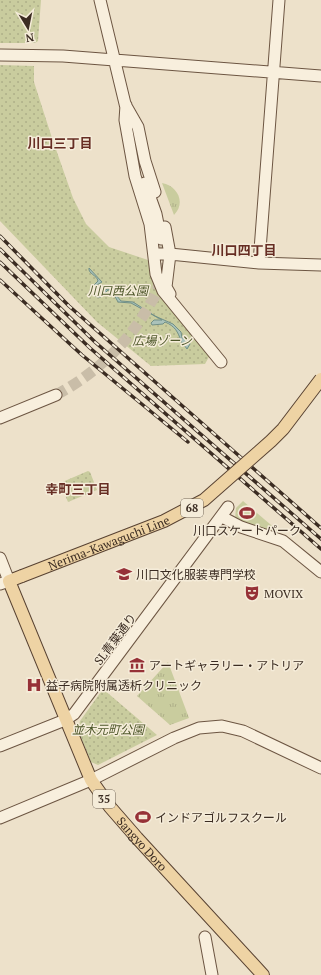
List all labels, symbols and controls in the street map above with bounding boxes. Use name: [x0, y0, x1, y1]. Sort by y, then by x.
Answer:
north arrow: [8, 8, 48, 48]
text: N: [24, 30, 35, 46]
district label: 川口三丁目: [27, 134, 93, 152]
district label: 川口四丁目: [211, 241, 277, 259]
park label: 川口西公園: [88, 283, 150, 298]
park label: 広場ゾーン: [132, 333, 193, 348]
district label: 幸町三丁目: [45, 480, 111, 498]
road number: 68: [181, 499, 203, 517]
sports icon: 川口スケートパーク: [238, 504, 256, 522]
street label: Nerima-Kawaguchi Line: [46, 512, 172, 573]
place label: 川口スケートパーク: [193, 523, 301, 538]
school or university icon: 川口文化服装専門学校: [115, 565, 133, 583]
place label: 川口文化服装専門学校: [136, 567, 256, 582]
theatre icon: MOVIX: [243, 584, 261, 602]
place label: MOVIX: [264, 586, 303, 601]
street label: SL青葉通り: [91, 610, 139, 668]
museum icon: アートギャラリー・アトリア: [128, 656, 146, 674]
place label: アートギャラリー・アトリア: [149, 658, 304, 673]
hospital icon: 益子病院附属透析クリニック: [25, 676, 43, 694]
place label: 益子病院附属透析クリニック: [46, 678, 202, 693]
park label: 並木元町公園: [72, 722, 146, 737]
road number: 35: [93, 790, 115, 808]
sports icon: インドアゴルフスクール: [134, 808, 152, 826]
place label: インドアゴルフスクール: [155, 810, 287, 825]
street label: Sangyo Doro: [114, 813, 171, 874]

